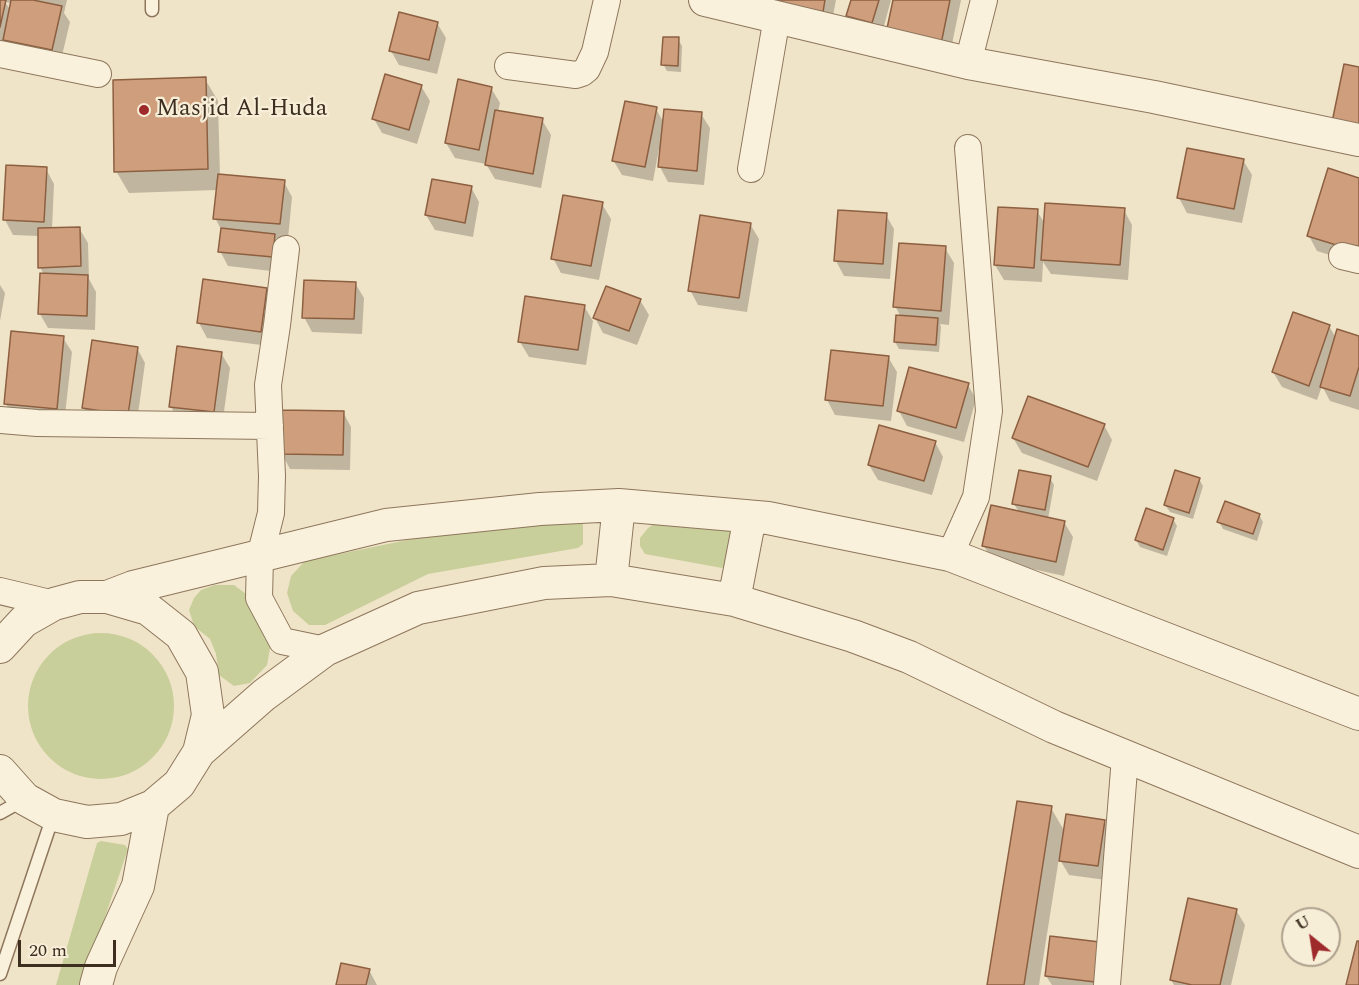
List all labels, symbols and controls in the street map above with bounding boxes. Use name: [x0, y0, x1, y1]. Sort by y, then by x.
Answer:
place label: Masjid Al-Huda: [156, 96, 327, 124]
marker: Masjid Al-Huda: [137, 103, 151, 117]
north arrow: [1281, 907, 1341, 967]
text: U: [1291, 909, 1315, 937]
scale bar: [21, 928, 118, 966]
text: 20 m: [29, 937, 67, 964]

